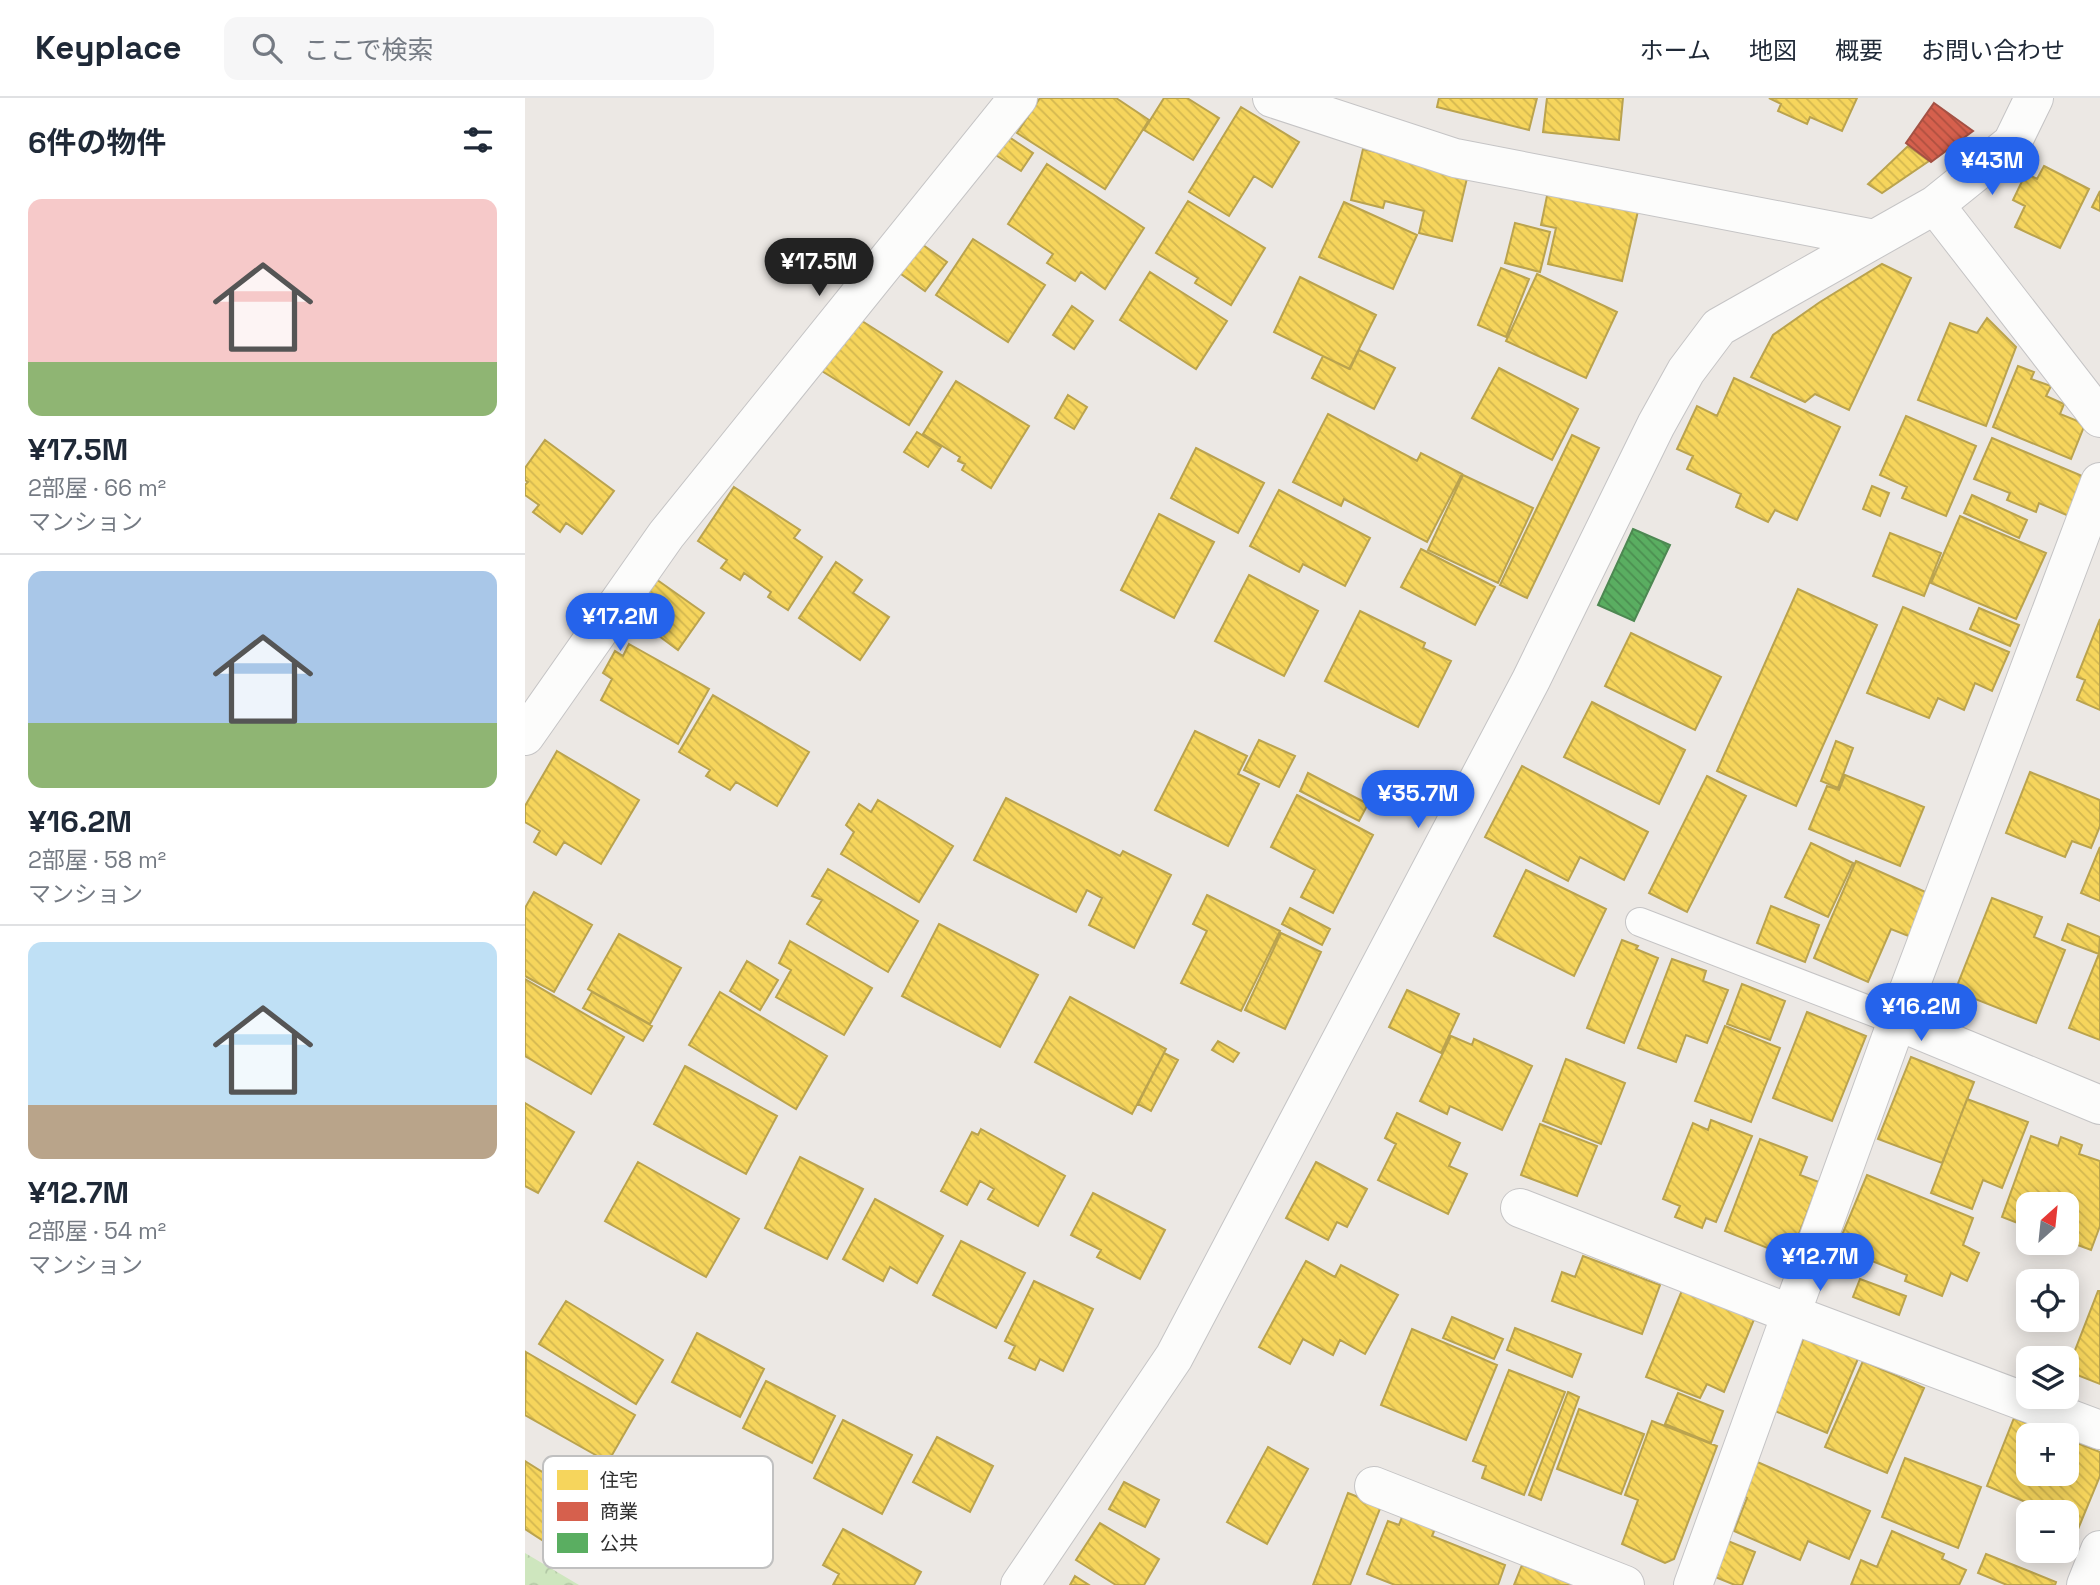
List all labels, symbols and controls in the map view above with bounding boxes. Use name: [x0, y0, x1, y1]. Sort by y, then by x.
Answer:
search box: [224, 17, 714, 80]
text: Keyplace: [35, 27, 182, 69]
icon: search: [248, 29, 286, 67]
text: ここで検索: [304, 33, 434, 67]
text: ホーム: [1640, 35, 1711, 66]
text: 地図: [1749, 35, 1797, 66]
text: 概要: [1835, 35, 1883, 66]
text: お問い合わせ: [1921, 35, 2065, 66]
icon: filters: [459, 121, 497, 159]
text: 6件の物件: [28, 123, 167, 162]
pin: ¥43M: [1951, 138, 2033, 197]
text: ¥43M: [1960, 145, 2024, 175]
pin: ¥17.5M: [762, 238, 876, 298]
icon: home: [200, 244, 326, 370]
text: ¥17.5M: [781, 246, 857, 276]
text: ¥17.5M: [28, 430, 128, 469]
text: 2部屋 · 66 m²: [28, 473, 166, 503]
text: マンション: [28, 507, 143, 537]
pin: ¥17.2M: [563, 594, 677, 653]
text: ¥17.2M: [582, 601, 658, 631]
icon: home: [200, 616, 326, 742]
pin: ¥35.7M: [1361, 770, 1475, 830]
text: ¥35.7M: [1377, 778, 1459, 808]
text: ¥16.2M: [28, 802, 132, 841]
text: 2部屋 · 58 m²: [28, 845, 166, 875]
text: マンション: [28, 879, 143, 909]
pin: ¥16.2M: [1864, 984, 1978, 1043]
icon: home: [200, 987, 326, 1113]
text: ¥16.2M: [1881, 991, 1961, 1021]
text: ¥12.7M: [28, 1173, 129, 1212]
north arrow: [2016, 1192, 2079, 1255]
map controls: [2016, 1192, 2079, 1563]
text: 2部屋 · 54 m²: [28, 1216, 166, 1246]
pin: ¥12.7M: [1763, 1234, 1877, 1293]
text: ¥12.7M: [1781, 1241, 1859, 1271]
text: マンション: [28, 1250, 143, 1280]
button: locate: [2016, 1269, 2079, 1332]
button: layers: [2016, 1346, 2079, 1409]
button: +: [2016, 1423, 2079, 1486]
legend: [543, 1456, 773, 1568]
text: 住宅: [600, 1468, 638, 1493]
text: 商業: [600, 1499, 638, 1524]
button: −: [2016, 1500, 2079, 1563]
text: 公共: [600, 1531, 638, 1556]

